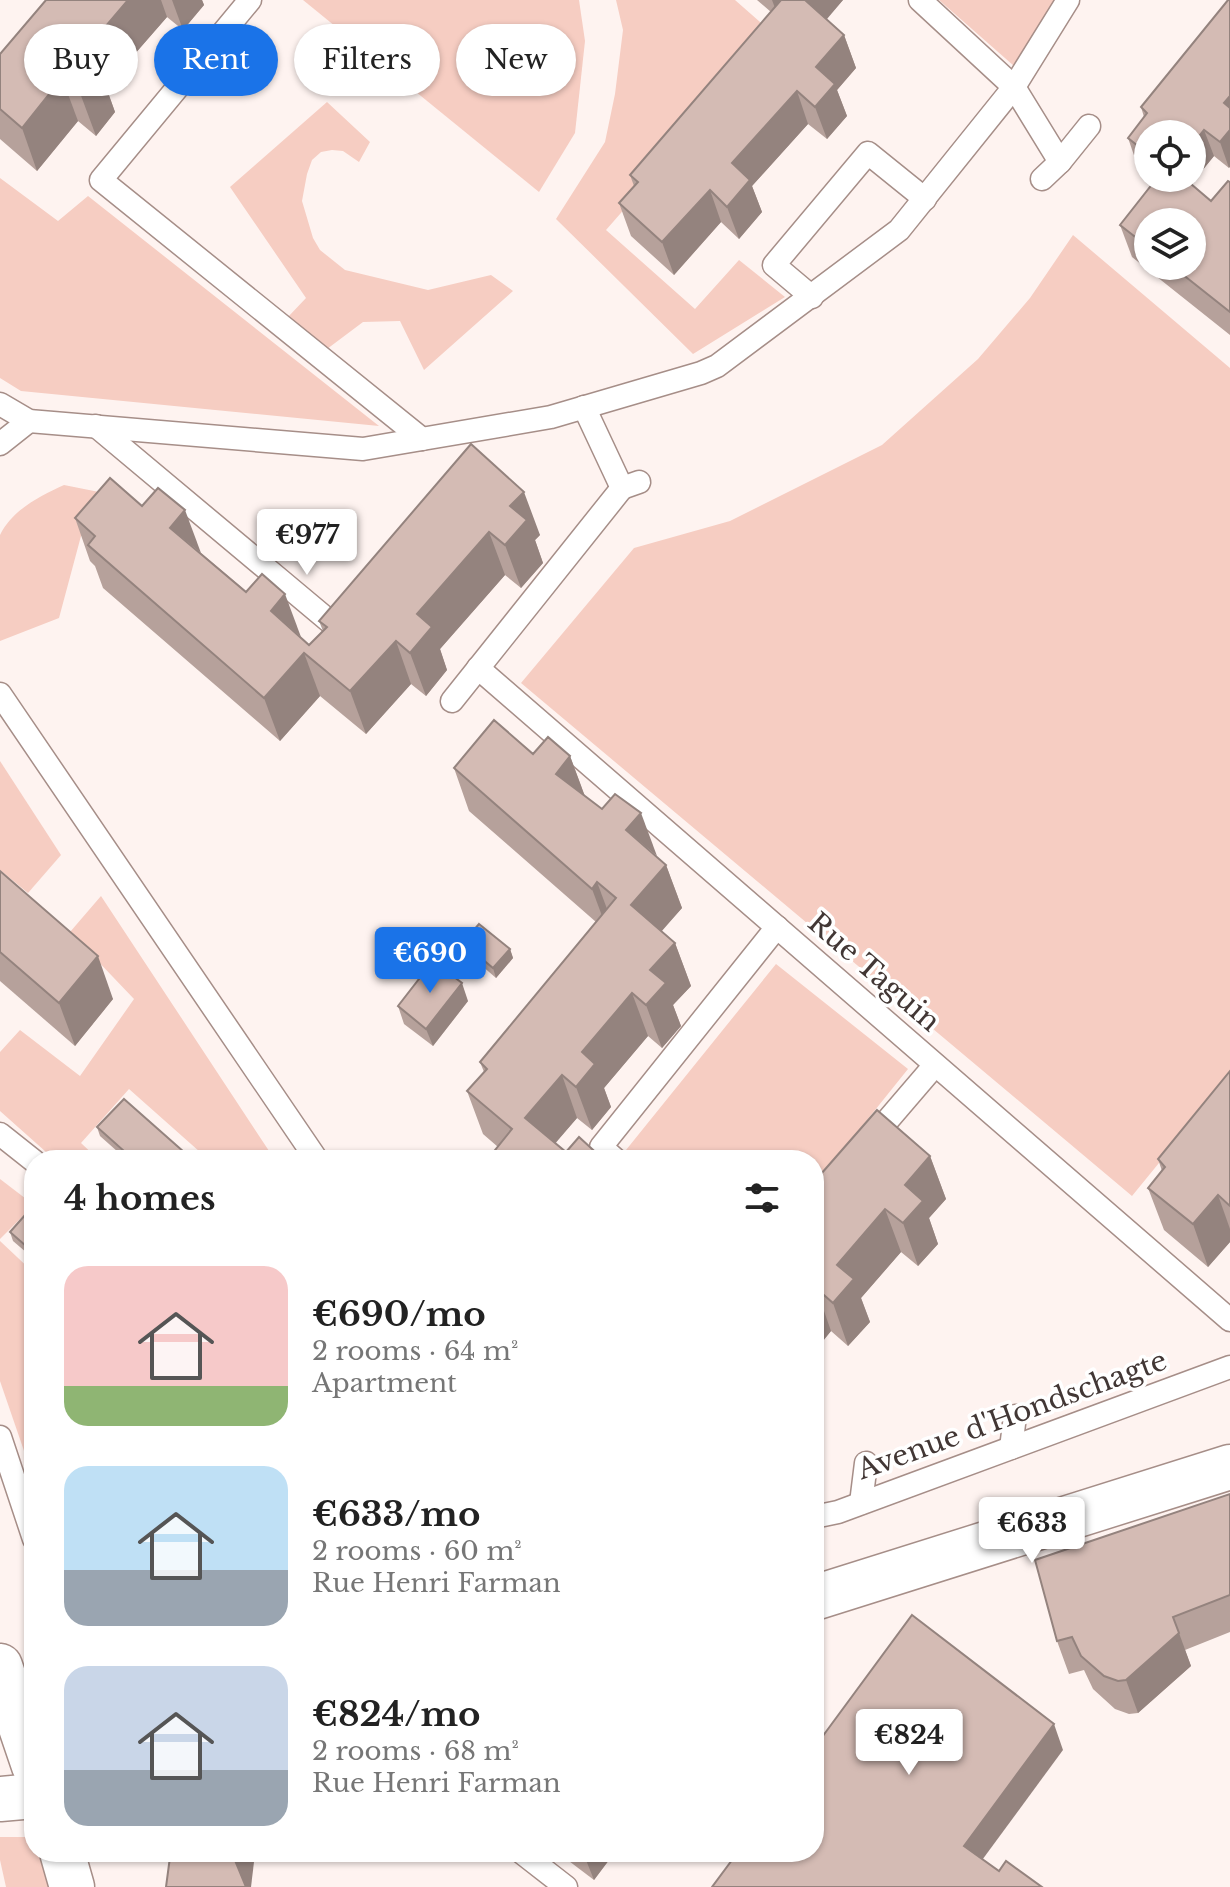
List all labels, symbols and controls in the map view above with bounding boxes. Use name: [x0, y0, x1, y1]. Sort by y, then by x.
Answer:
chip: Buy: [24, 24, 138, 96]
chip: Rent: [154, 24, 278, 96]
chip: Filters: [294, 24, 440, 96]
chip: New: [456, 24, 576, 96]
map controls: [1134, 120, 1206, 280]
button: locate: [1134, 120, 1206, 192]
button: layers: [1134, 208, 1206, 280]
pin: €977: [260, 509, 354, 577]
text: €977: [275, 519, 339, 551]
street label: Rue Taguin: [801, 905, 947, 1039]
pin: €690: [383, 927, 477, 995]
text: €690: [393, 937, 467, 969]
icon: filters: [740, 1176, 784, 1220]
text: 4 homes: [64, 1177, 216, 1219]
text: €690/mo: [312, 1293, 486, 1335]
icon: home: [128, 1298, 224, 1394]
text: 2 rooms · 64 m²: [312, 1335, 518, 1367]
street label: Avenue d'Hondschagte: [851, 1343, 1172, 1488]
text: Apartment: [312, 1367, 457, 1399]
text: €633/mo: [312, 1493, 480, 1535]
pin: €633: [985, 1497, 1079, 1565]
icon: home: [128, 1498, 224, 1594]
text: €633: [997, 1507, 1067, 1539]
text: 2 rooms · 60 m²: [312, 1535, 522, 1567]
text: Rue Henri Farman: [312, 1567, 561, 1599]
text: €824/mo: [312, 1693, 480, 1735]
icon: home: [128, 1698, 224, 1794]
pin: €824: [862, 1709, 956, 1777]
text: €824: [874, 1719, 944, 1751]
text: 2 rooms · 68 m²: [312, 1735, 519, 1767]
text: Rue Henri Farman: [312, 1767, 561, 1799]

